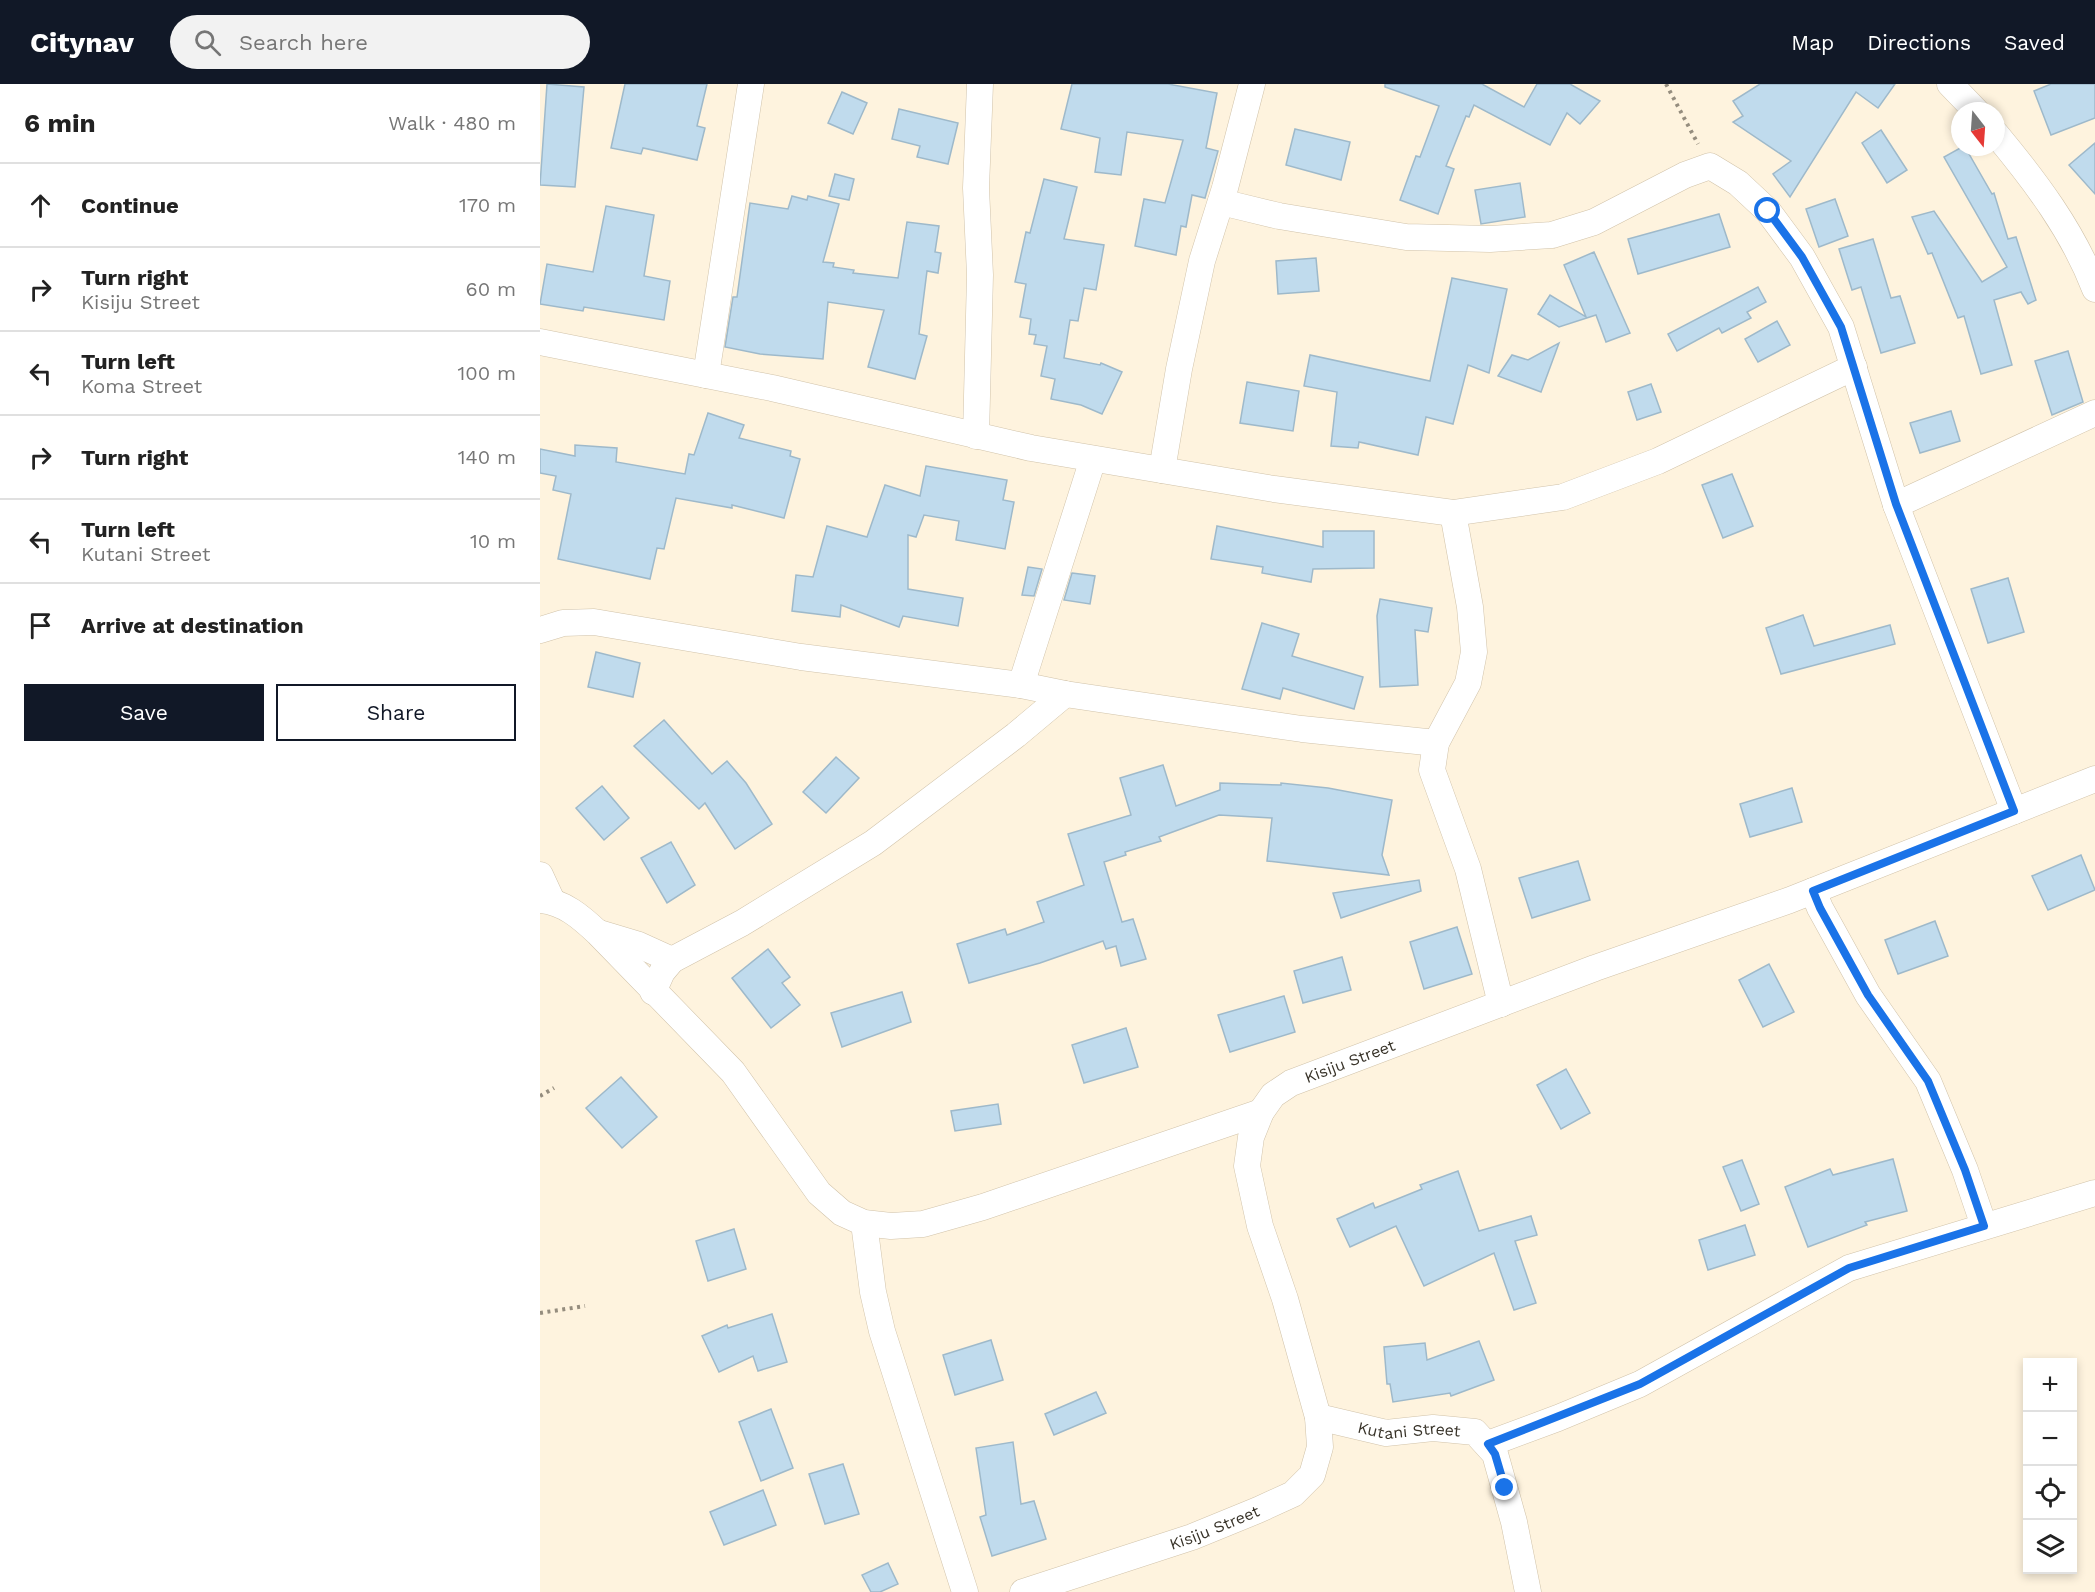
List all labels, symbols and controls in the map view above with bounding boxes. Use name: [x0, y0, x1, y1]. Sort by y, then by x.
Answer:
search box: [170, 15, 590, 69]
text: Citynav: [30, 26, 134, 59]
icon: search: [191, 26, 224, 59]
text: Search here: [239, 30, 368, 55]
text: Map: [1791, 30, 1834, 55]
text: Directions: [1867, 30, 1971, 55]
text: Saved: [2004, 30, 2065, 55]
north arrow: [1951, 102, 2005, 156]
text: 6 min: [24, 108, 96, 138]
text: Walk · 480 m: [388, 111, 516, 135]
icon: ahead: [24, 189, 57, 222]
text: Continue: [81, 193, 179, 218]
text: 170 m: [459, 193, 516, 217]
route start: [1754, 197, 1780, 223]
text: Turn right: [81, 265, 188, 290]
icon: right: [24, 273, 57, 306]
text: 60 m: [466, 277, 516, 301]
text: Kisiju Street: [81, 290, 200, 314]
text: Turn left: [81, 349, 175, 374]
icon: left: [24, 357, 57, 390]
text: 100 m: [457, 361, 516, 385]
text: Koma Street: [81, 374, 202, 398]
icon: right: [24, 441, 57, 474]
text: Turn right: [81, 445, 188, 470]
text: 140 m: [458, 445, 516, 469]
text: Turn left: [81, 517, 175, 542]
icon: left: [24, 525, 57, 558]
text: 10 m: [470, 529, 516, 553]
text: Kutani Street: [81, 542, 210, 566]
icon: arrive: [24, 609, 57, 642]
text: Arrive at destination: [81, 613, 304, 638]
button: Save: [24, 684, 264, 741]
button: Share: [276, 684, 516, 741]
street label: Kisiju Street: [1302, 1035, 1398, 1087]
map controls: [2023, 1358, 2077, 1574]
button: +: [2023, 1358, 2077, 1412]
button: −: [2023, 1412, 2077, 1466]
street label: Kutani Street: [1356, 1417, 1462, 1443]
button: locate: [2023, 1466, 2077, 1520]
route end: [1491, 1474, 1517, 1500]
street label: Kisiju Street: [1167, 1501, 1262, 1553]
button: layers: [2023, 1520, 2077, 1574]

